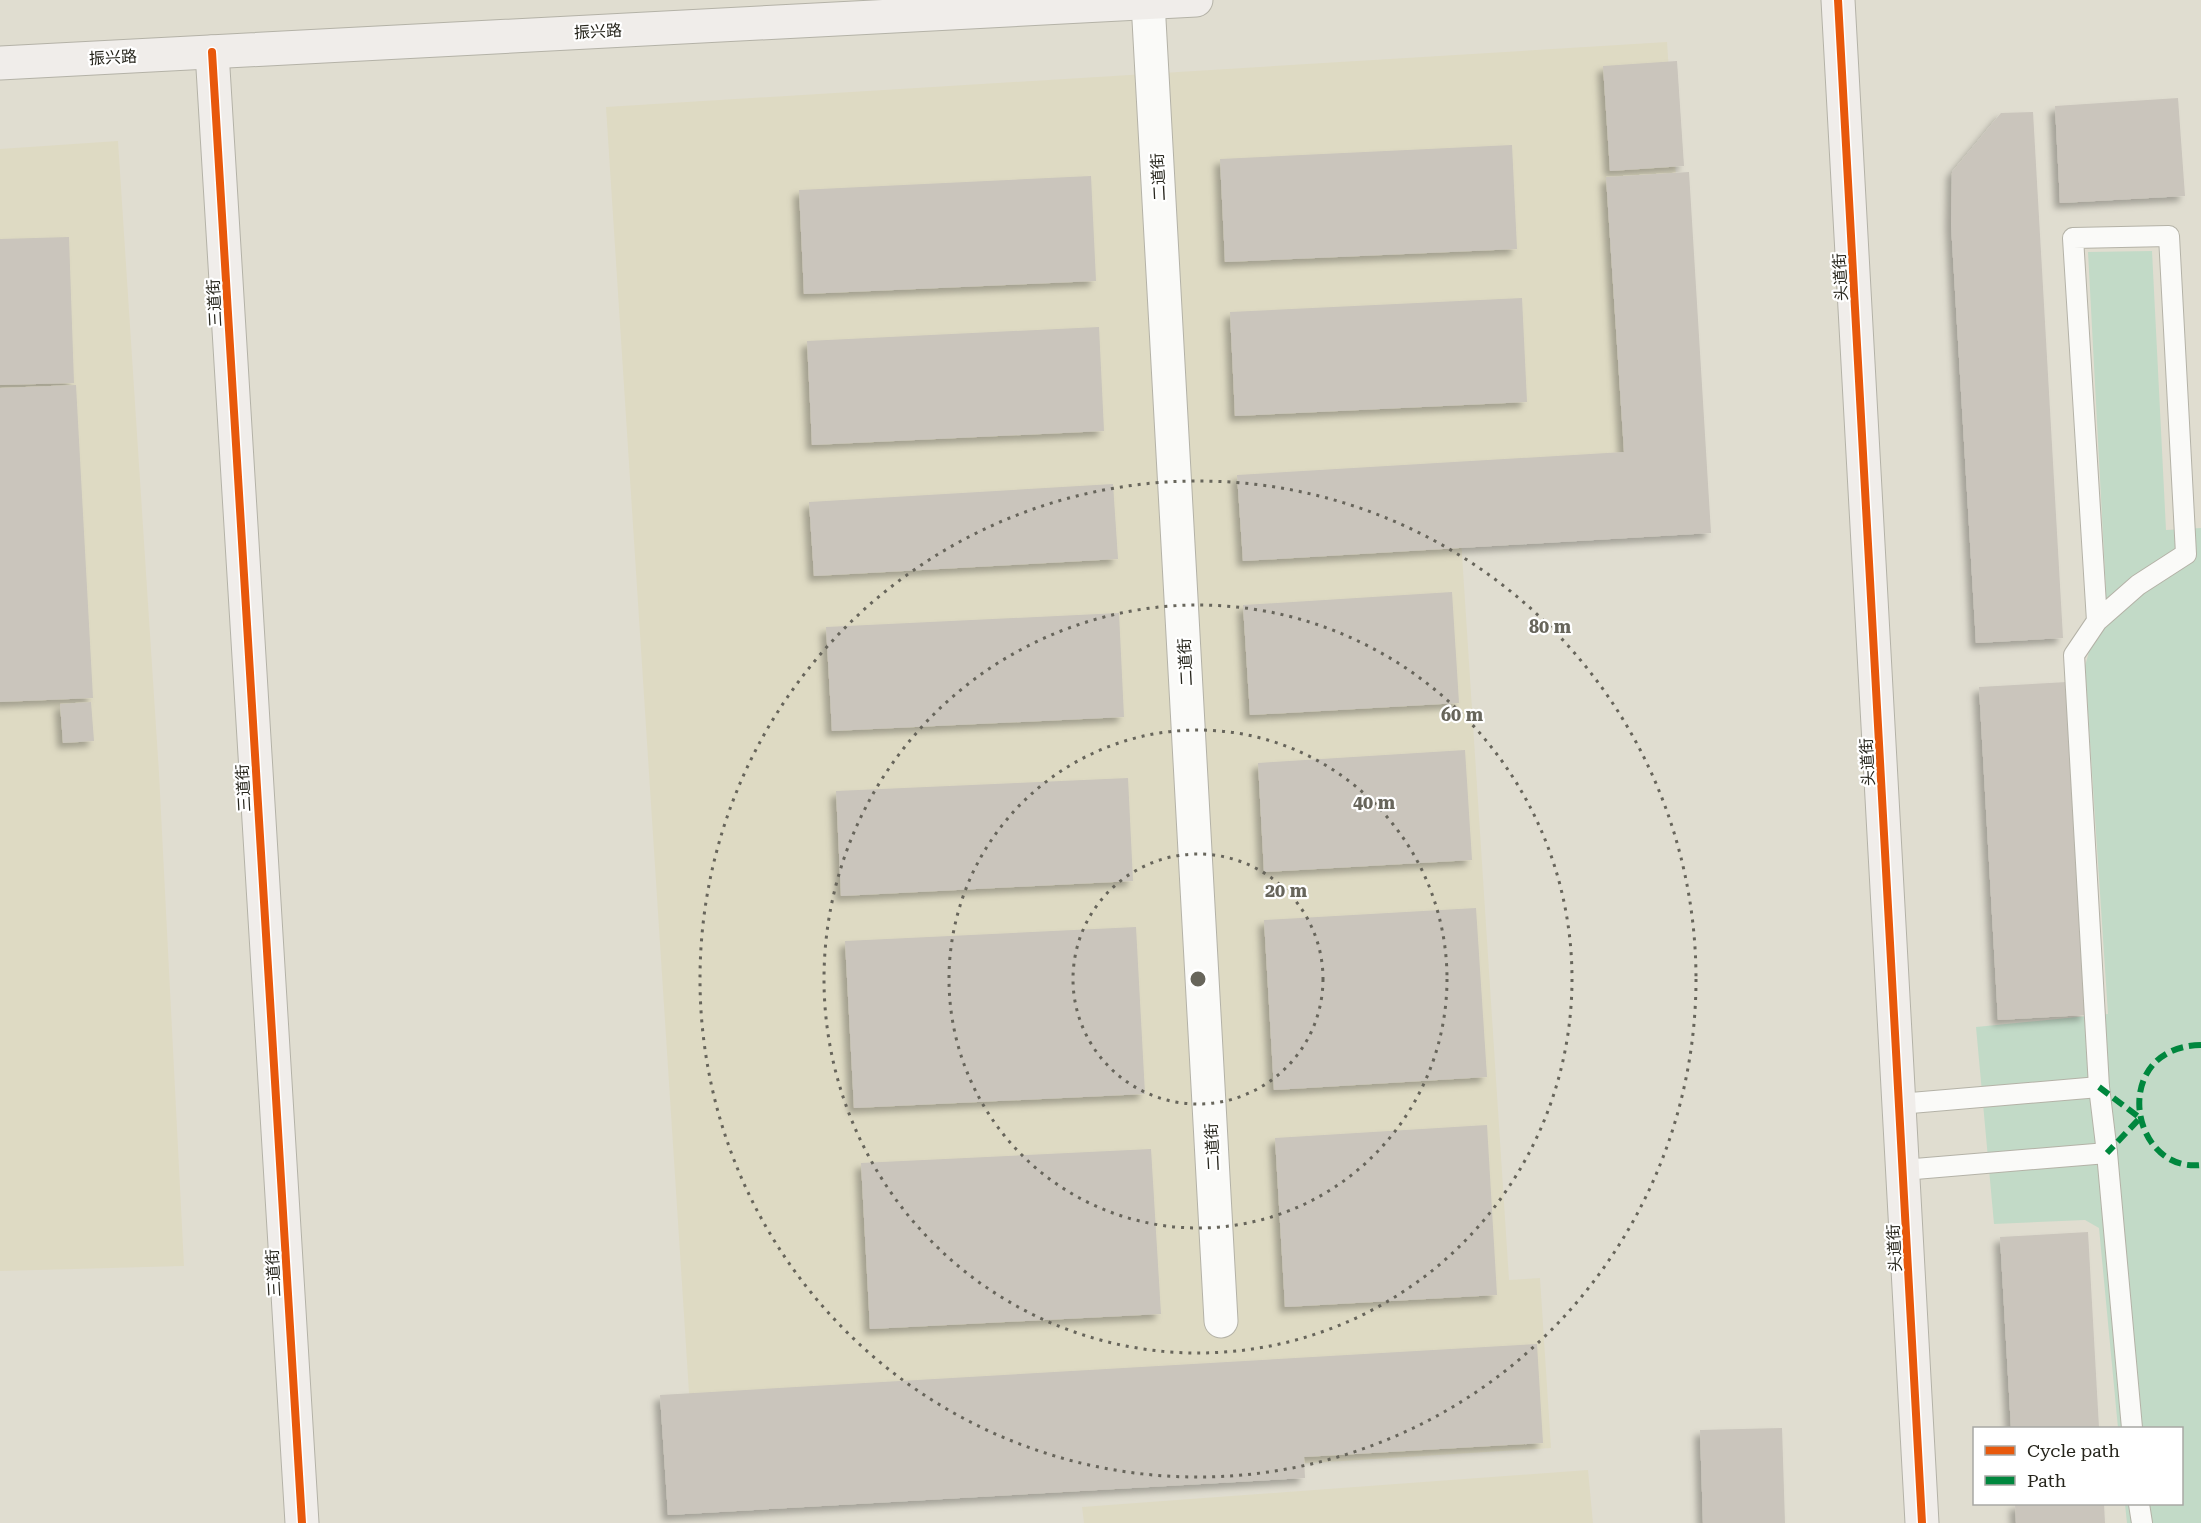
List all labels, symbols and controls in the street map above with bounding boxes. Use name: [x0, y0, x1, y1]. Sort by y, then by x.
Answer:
street label: 振兴路: [574, 21, 622, 42]
street label: 振兴路: [89, 47, 137, 68]
street label: 二道街: [1148, 153, 1169, 201]
street label: 头道街: [1830, 253, 1851, 301]
street label: 三道街: [204, 279, 225, 327]
text: 80 m: [1529, 616, 1572, 637]
street label: 二道街: [1175, 638, 1196, 686]
text: 60 m: [1441, 704, 1484, 725]
street label: 头道街: [1857, 738, 1878, 786]
street label: 三道街: [233, 764, 254, 812]
text: 40 m: [1353, 792, 1396, 813]
text: 20 m: [1265, 880, 1308, 901]
centre of rings: [1188, 969, 1208, 989]
street label: 二道街: [1202, 1123, 1223, 1171]
street label: 头道街: [1884, 1224, 1905, 1272]
street label: 三道街: [263, 1249, 284, 1297]
legend: [1973, 1427, 2183, 1505]
text: Cycle path: [2027, 1440, 2120, 1461]
text: Path: [2027, 1470, 2066, 1491]

